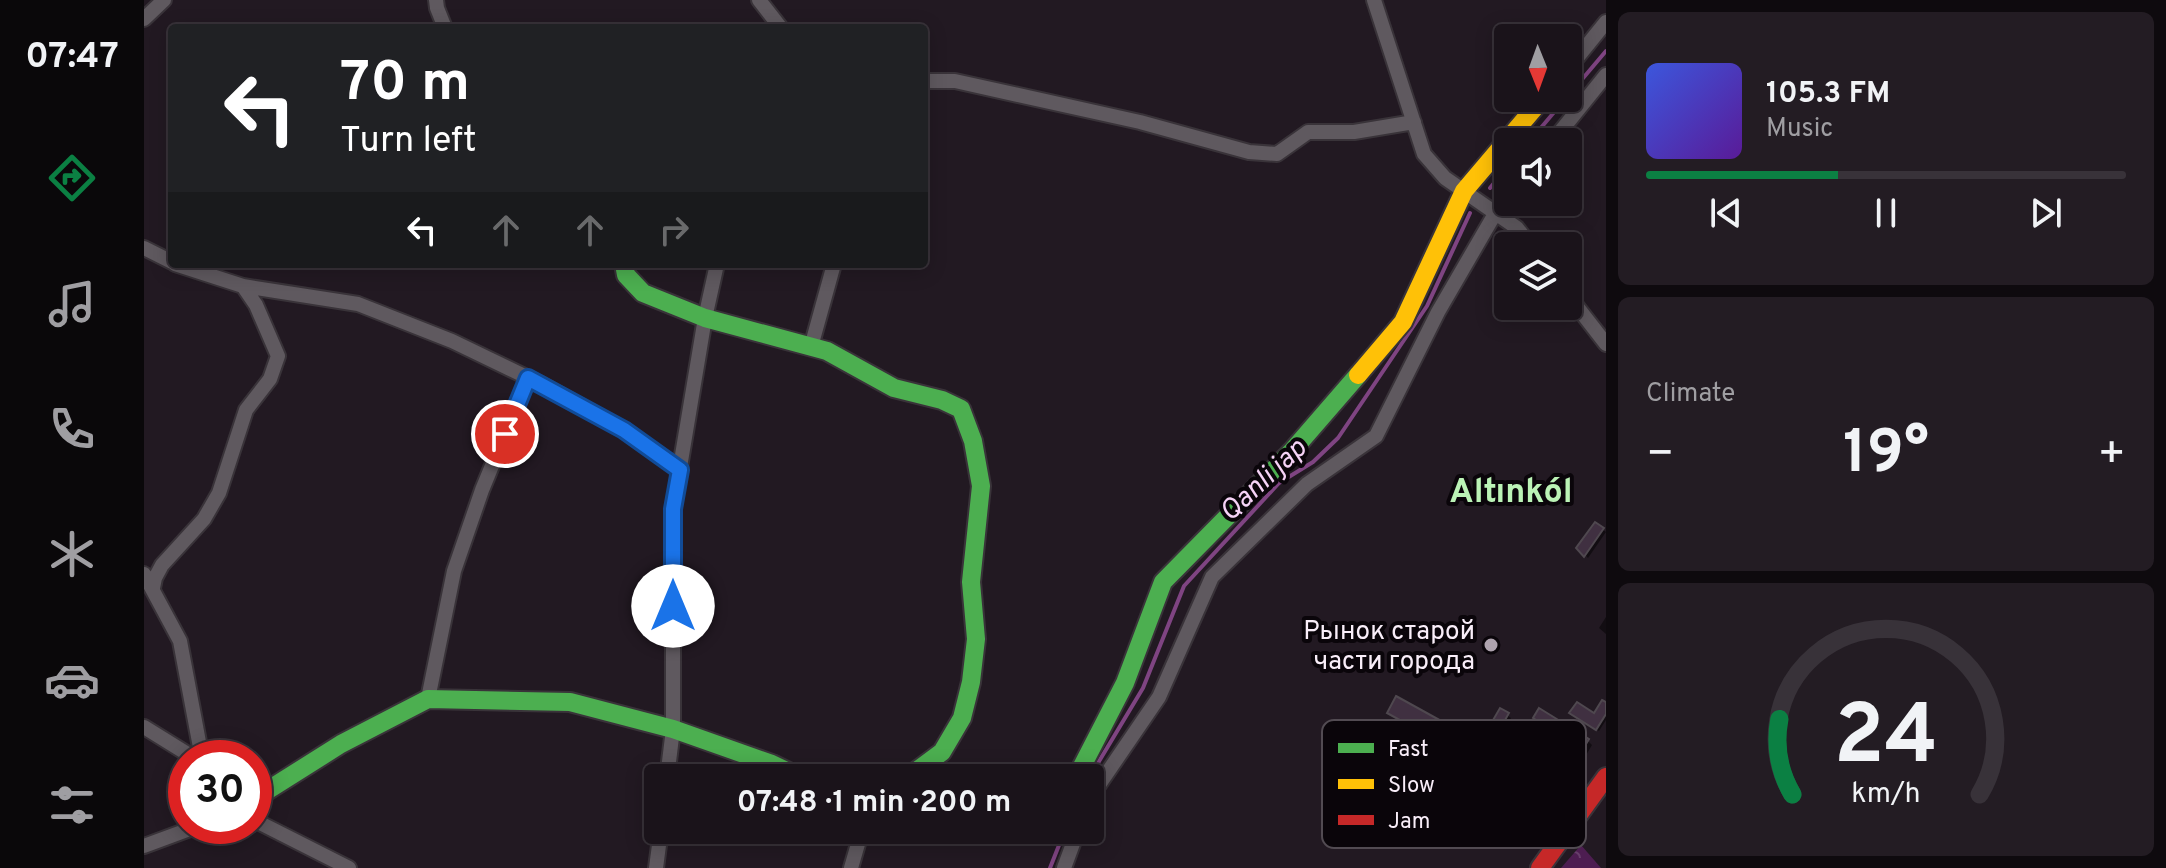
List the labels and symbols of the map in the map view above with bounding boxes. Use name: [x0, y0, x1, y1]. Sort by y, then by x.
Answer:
north arrow: [1494, 24, 1582, 112]
pin: [471, 400, 539, 468]
water label: Qanli jap: [1213, 431, 1316, 531]
district label: Altınkól: [1449, 472, 1573, 515]
position arrow: [631, 564, 715, 648]
place label: Рынок старой части города: [1303, 616, 1475, 679]
marker: Рынок старой части города: [1482, 636, 1500, 654]
legend: [1322, 720, 1586, 848]
text: Fast: [1388, 737, 1429, 764]
speed limit sign: 30: [168, 740, 272, 844]
text: Slow: [1388, 773, 1435, 800]
text: Jam: [1388, 809, 1431, 836]

